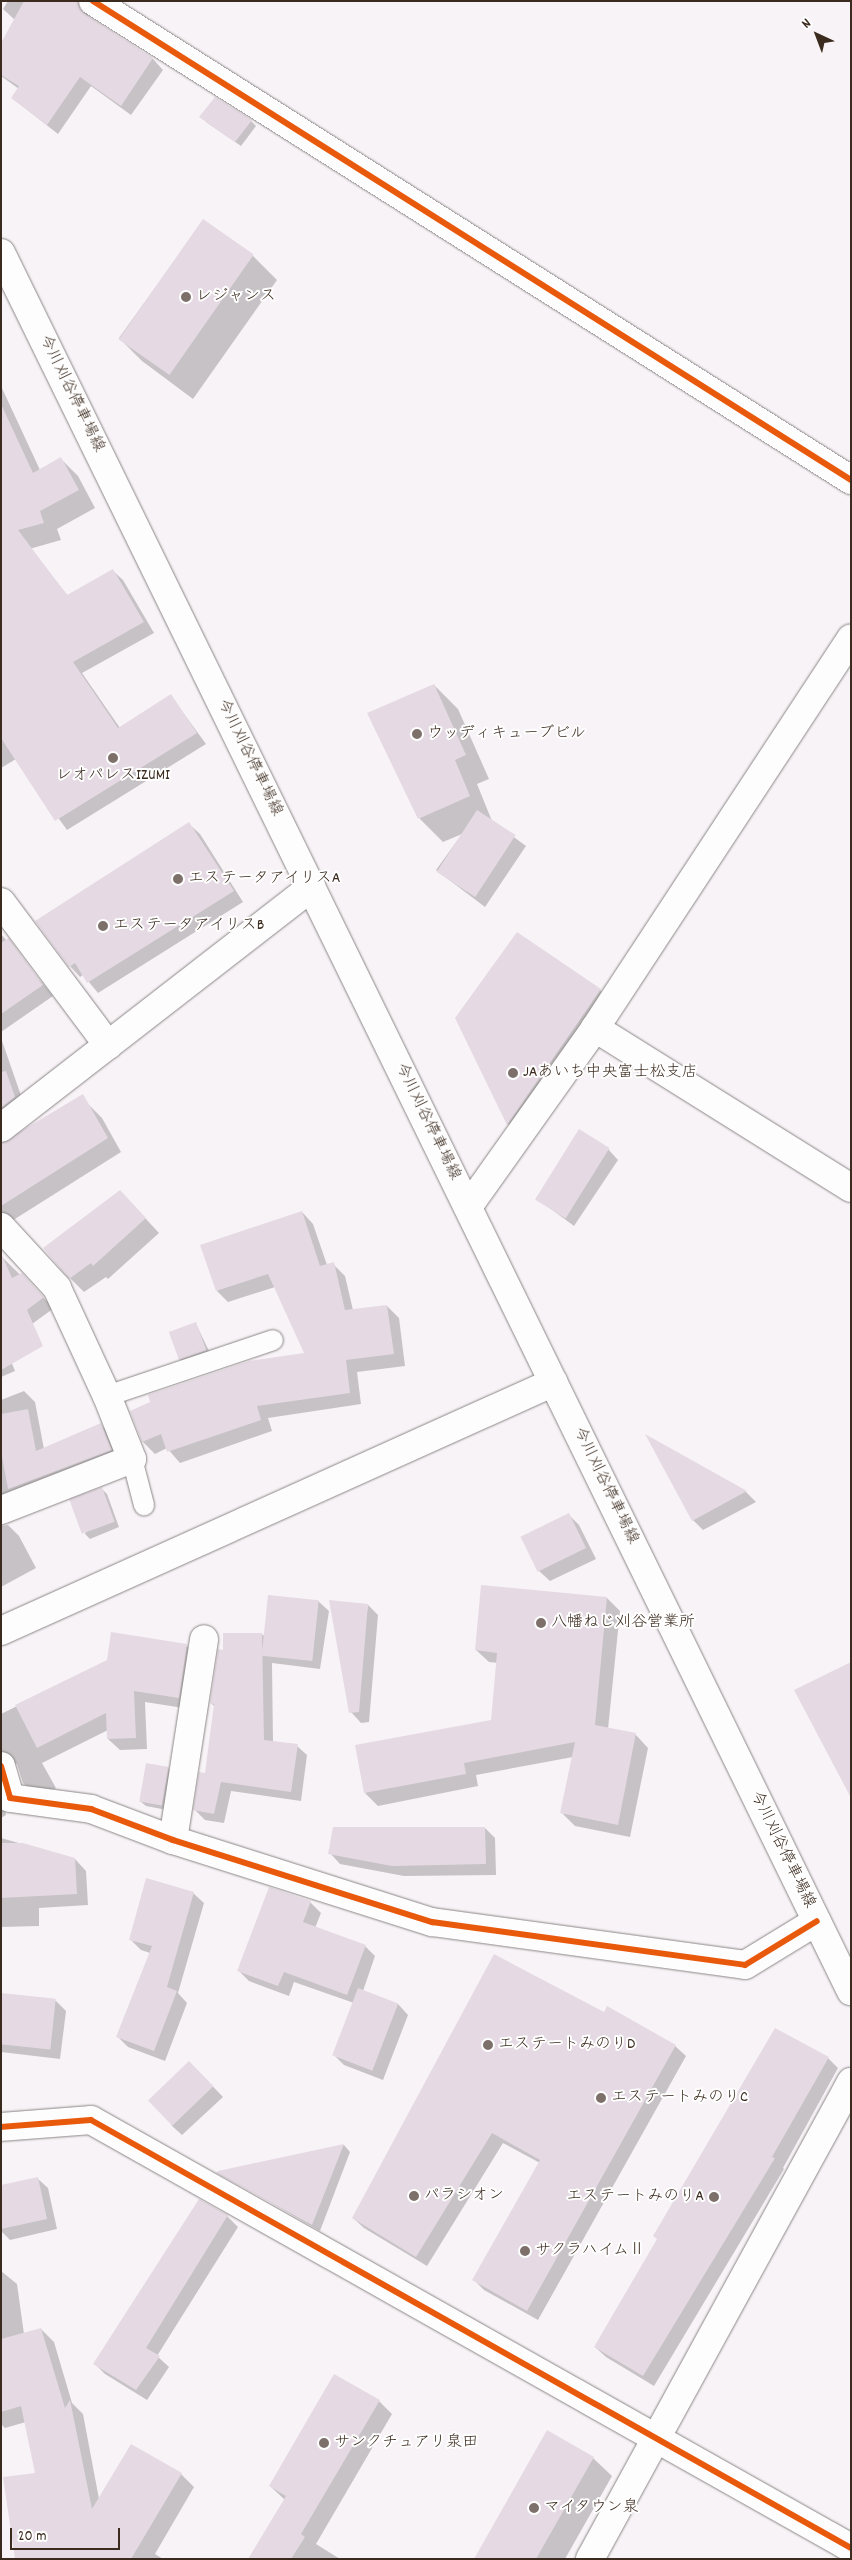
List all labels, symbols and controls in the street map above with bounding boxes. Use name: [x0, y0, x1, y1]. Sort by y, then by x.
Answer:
north arrow: [792, 10, 842, 60]
text: N: [797, 14, 816, 34]
place label: レジャンス: [196, 287, 276, 307]
marker: レジャンス: [180, 291, 192, 303]
street label: 今川刈谷停車場線: [34, 332, 108, 456]
street label: 今川刈谷停車場線: [212, 696, 286, 820]
place label: ウッディキューブビル: [427, 724, 587, 744]
marker: ウッディキューブビル: [411, 728, 423, 740]
marker: レオパレスIZUMI: [107, 752, 119, 764]
place label: レオパレスIZUMI: [56, 766, 170, 786]
place label: エステータアイリスA: [188, 869, 341, 889]
marker: エステータアイリスA: [172, 873, 184, 885]
place label: エステータアイリスB: [113, 916, 265, 936]
marker: エステータアイリスB: [97, 920, 109, 932]
street label: 今川刈谷停車場線: [390, 1060, 464, 1184]
place label: JAあいち中央富士松支店: [523, 1063, 698, 1083]
marker: JAあいち中央富士松支店: [507, 1067, 519, 1079]
street label: 今川刈谷停車場線: [568, 1424, 642, 1548]
place label: 八幡ねじ刈谷営業所: [551, 1613, 695, 1633]
marker: 八幡ねじ刈谷営業所: [535, 1617, 547, 1629]
street label: 今川刈谷停車場線: [745, 1788, 819, 1912]
place label: エステートみのりD: [498, 2035, 634, 2055]
marker: エステートみのりD: [482, 2039, 494, 2051]
place label: エステートみのりC: [611, 2088, 747, 2108]
marker: エステートみのりC: [595, 2092, 607, 2104]
place label: パラシオン: [424, 2186, 504, 2206]
place label: エステートみのりA: [567, 2187, 704, 2207]
marker: パラシオン: [408, 2190, 420, 2202]
marker: エステートみのりA: [708, 2191, 720, 2203]
place label: サクラハイムⅡ: [535, 2241, 647, 2261]
marker: サクラハイムⅡ: [519, 2245, 531, 2257]
place label: サンクチュアリ泉田: [334, 2433, 478, 2453]
marker: サンクチュアリ泉田: [318, 2437, 330, 2449]
place label: マイタウン泉: [544, 2498, 640, 2518]
marker: マイタウン泉: [528, 2502, 540, 2514]
scale bar: [12, 2518, 122, 2550]
text: 20 m: [18, 2526, 46, 2548]

